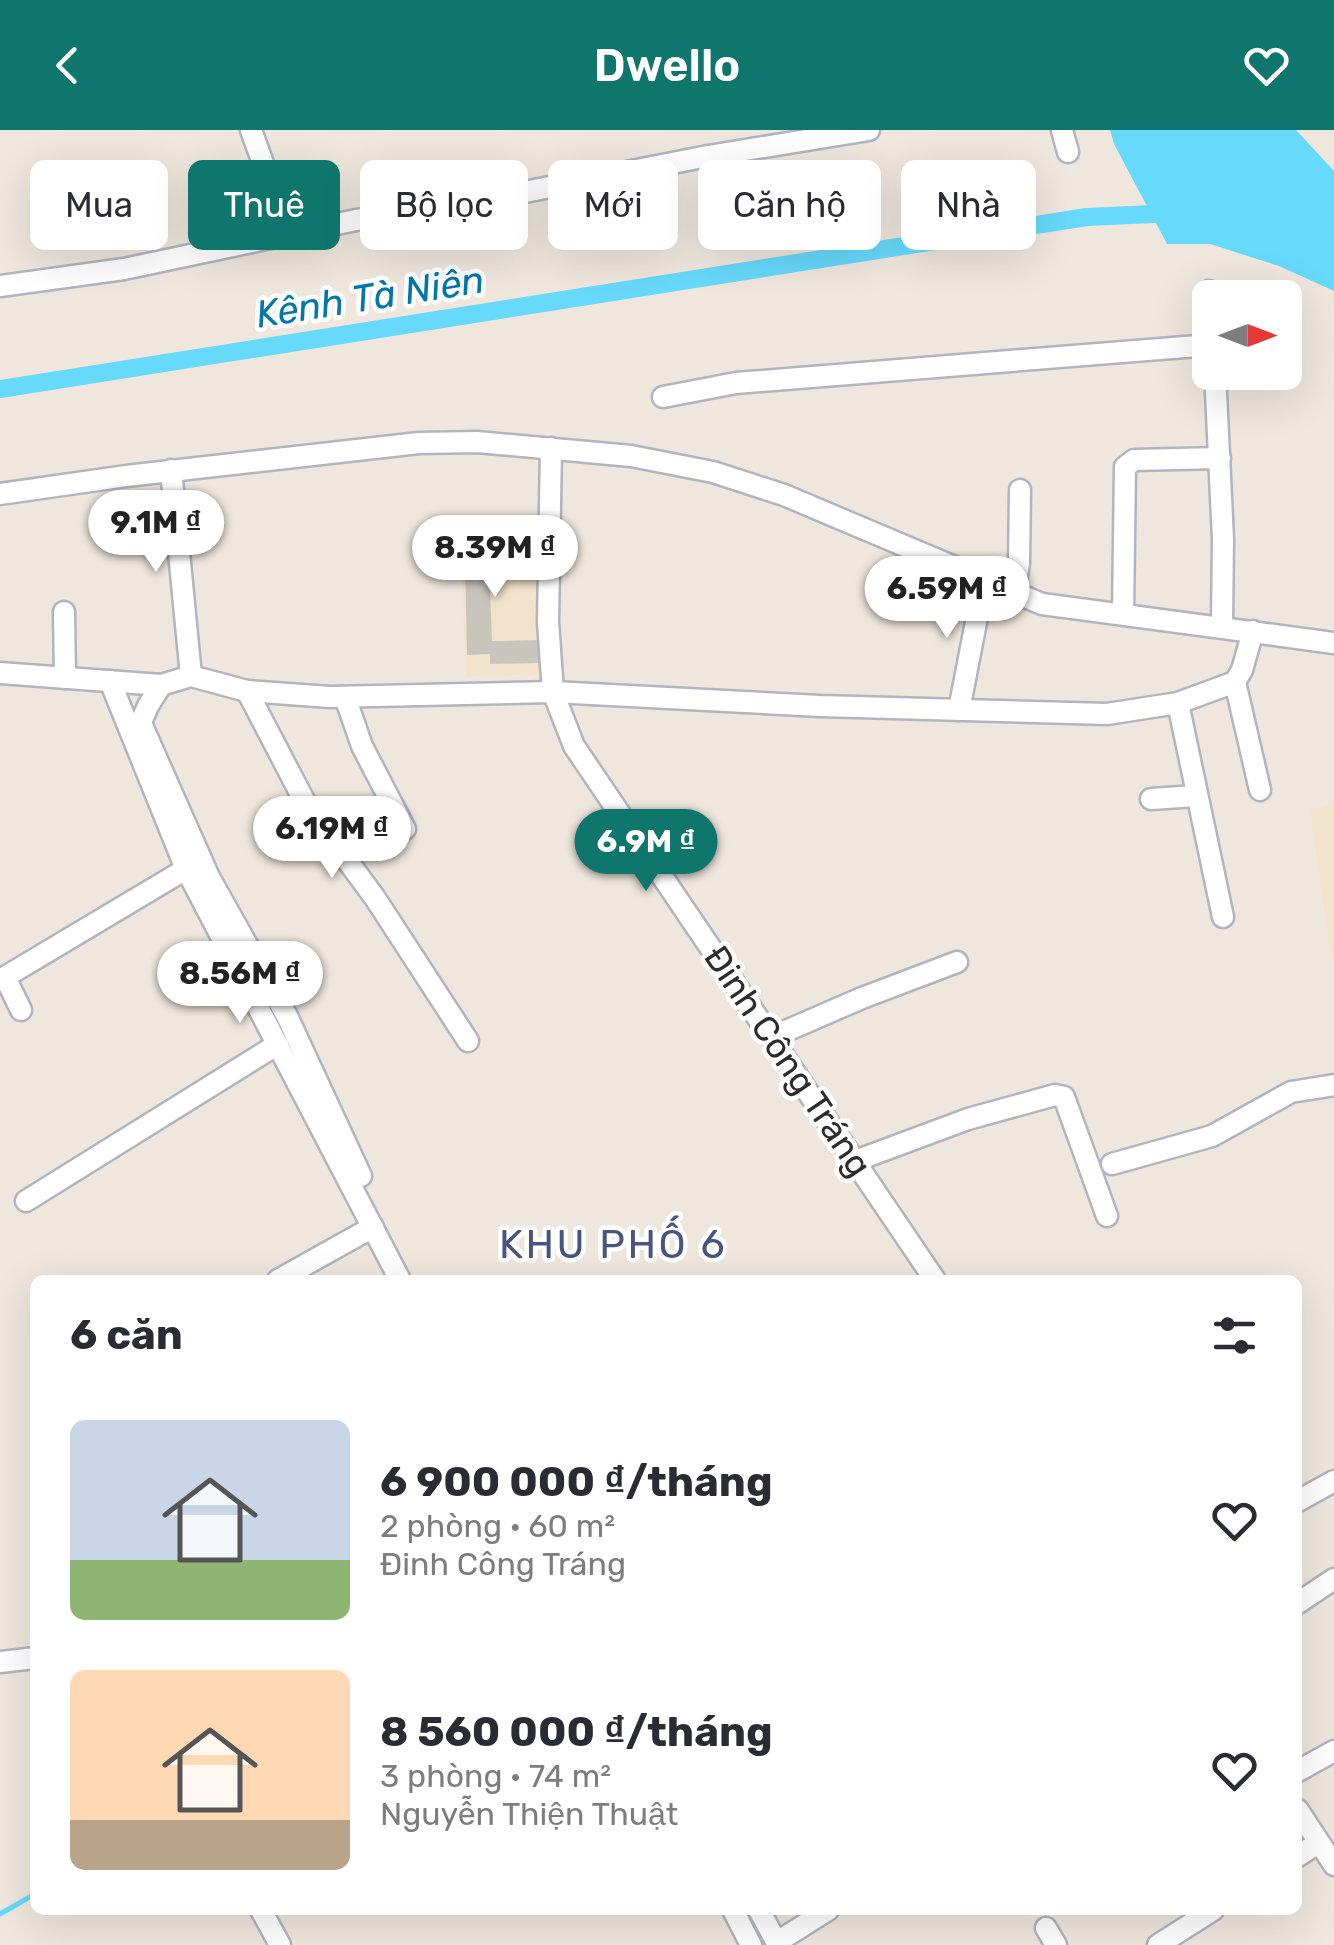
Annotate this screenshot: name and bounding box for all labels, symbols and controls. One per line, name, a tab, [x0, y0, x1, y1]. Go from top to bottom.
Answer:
icon: back	[40, 38, 95, 93]
icon: heart	[1239, 38, 1294, 93]
text: Dwello	[594, 39, 740, 92]
chip: Mua	[30, 160, 168, 250]
chip: Thuê	[188, 160, 340, 250]
chip: Bộ lọc	[360, 160, 528, 250]
chip: Mới	[548, 160, 678, 250]
chip: Căn hộ	[698, 160, 881, 250]
chip: Nhà	[901, 160, 1036, 250]
water label: Kênh Tà Niên	[253, 256, 487, 338]
north arrow	[1192, 280, 1302, 390]
map controls	[1192, 280, 1302, 390]
pin: 9.1M ₫	[75, 490, 237, 575]
text: 9.1M ₫	[110, 503, 202, 541]
pin: 8.39M ₫	[403, 515, 587, 600]
text: 8.39M ₫	[434, 528, 556, 566]
pin: 6.59M ₫	[855, 556, 1039, 641]
text: 6.59M ₫	[887, 569, 1007, 607]
pin: 6.19M ₫	[240, 796, 424, 881]
text: 6.19M ₫	[275, 809, 389, 847]
pin: 6.9M ₫	[565, 809, 727, 894]
text: 6.9M ₫	[597, 822, 695, 860]
street label: Đinh Công Tráng	[695, 938, 881, 1184]
pin: 8.56M ₫	[148, 941, 332, 1026]
text: 8.56M ₫	[179, 954, 301, 992]
district label: KHU PHỐ 6	[499, 1215, 727, 1268]
icon: filters	[1207, 1308, 1262, 1363]
text: 6 căn	[70, 1310, 183, 1360]
text: 6 900 000 ₫/tháng	[380, 1457, 773, 1507]
icon: home	[150, 1460, 270, 1580]
icon: heart	[1207, 1493, 1262, 1548]
text: 2 phòng · 60 m²	[380, 1507, 615, 1545]
text: Đinh Công Tráng	[380, 1545, 626, 1583]
text: 8 560 000 ₫/tháng	[380, 1707, 773, 1757]
icon: home	[150, 1710, 270, 1830]
icon: heart	[1207, 1743, 1262, 1798]
text: 3 phòng · 74 m²	[380, 1757, 611, 1795]
text: Nguyễn Thiện Thuật	[380, 1795, 678, 1833]

